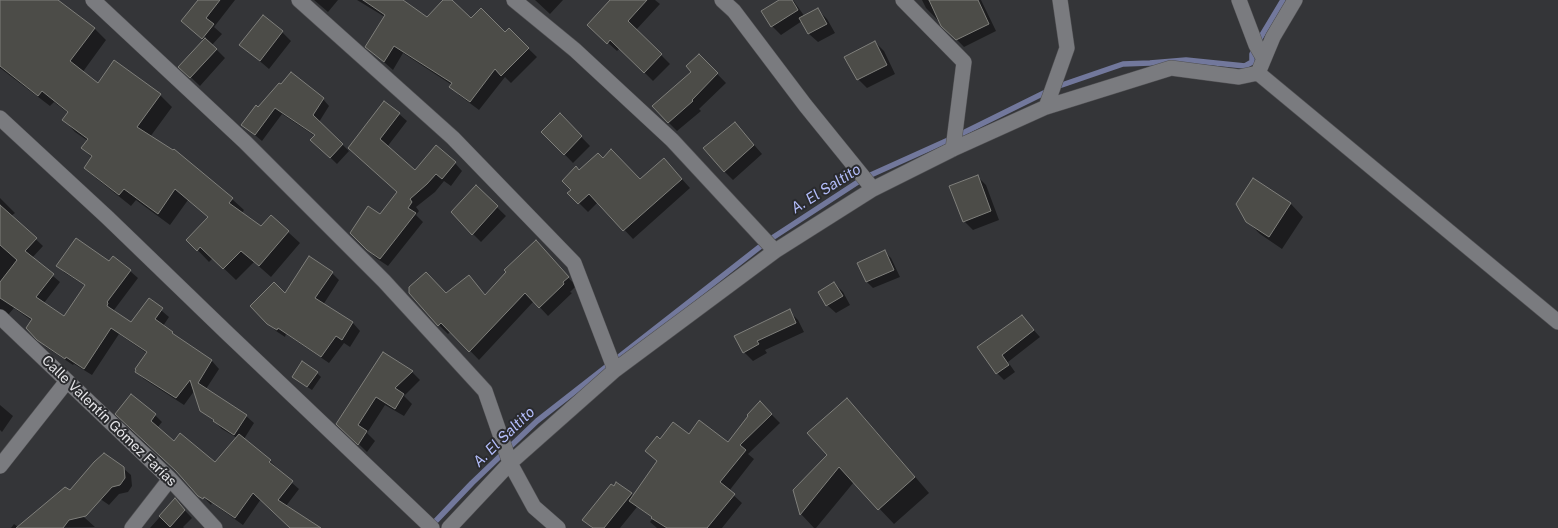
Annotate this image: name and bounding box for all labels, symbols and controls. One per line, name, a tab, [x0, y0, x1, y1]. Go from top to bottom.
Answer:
water label: A. El Saltito	[788, 161, 864, 217]
street label: Calle Valentín Gómez Farías	[38, 352, 180, 490]
water label: A. El Saltito	[469, 403, 539, 471]

